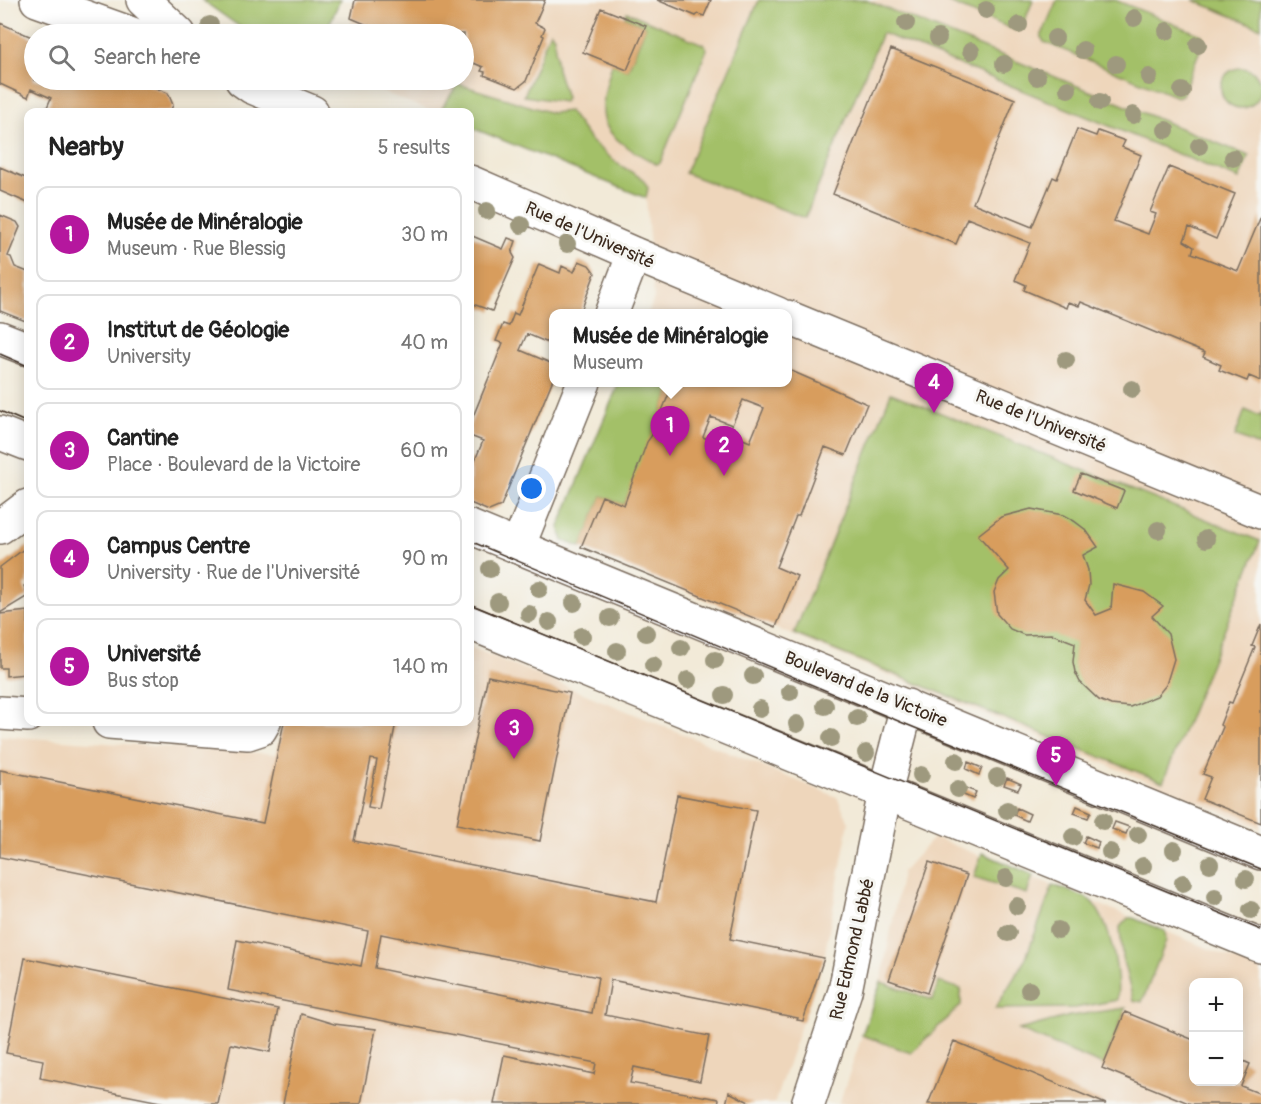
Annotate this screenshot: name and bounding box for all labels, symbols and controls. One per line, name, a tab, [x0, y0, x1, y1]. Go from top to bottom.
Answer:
search box	[24, 24, 474, 90]
icon: search	[45, 41, 78, 74]
text: Search here	[93, 43, 200, 71]
text: Nearby	[48, 131, 124, 163]
text: 5 results	[378, 135, 450, 160]
street label: Rue de l'Université	[522, 197, 658, 274]
text: Musée de Minéralogie	[107, 208, 302, 236]
text: 1	[66, 222, 73, 247]
text: 30 m	[401, 222, 448, 247]
text: Museum · Rue Blessig	[107, 236, 286, 261]
popup	[549, 309, 792, 387]
text: Institut de Géologie	[107, 316, 289, 344]
text: Musée de Minéralogie	[573, 322, 768, 350]
text: 2	[64, 330, 75, 355]
text: 40 m	[401, 330, 448, 355]
text: University	[107, 344, 191, 369]
text: Museum	[573, 350, 643, 375]
pin: 4	[914, 364, 954, 413]
street label: Rue de l'Université	[972, 385, 1110, 458]
pin: 1	[650, 406, 690, 456]
text: Cantine	[107, 424, 178, 452]
pin: 2	[704, 426, 744, 476]
text: 3	[64, 438, 75, 463]
text: 60 m	[401, 438, 448, 463]
text: Place · Boulevard de la Victoire	[107, 452, 360, 477]
your location	[517, 474, 546, 503]
text: Campus Centre	[107, 532, 250, 560]
text: 4	[64, 546, 75, 571]
text: 90 m	[402, 546, 448, 571]
text: University · Rue de l'Université	[107, 560, 361, 585]
text: Université	[107, 640, 202, 668]
street label: Boulevard de la Victoire	[781, 646, 951, 733]
text: 5	[64, 654, 75, 679]
text: 140 m	[393, 654, 448, 679]
text: Bus stop	[107, 668, 179, 693]
pin: 3	[494, 710, 534, 759]
pin: 5	[1036, 736, 1076, 786]
street label: Rue Edmond Labbé	[825, 876, 880, 1022]
map controls	[1189, 978, 1243, 1086]
button: +	[1189, 978, 1243, 1032]
button: −	[1189, 1032, 1243, 1086]

